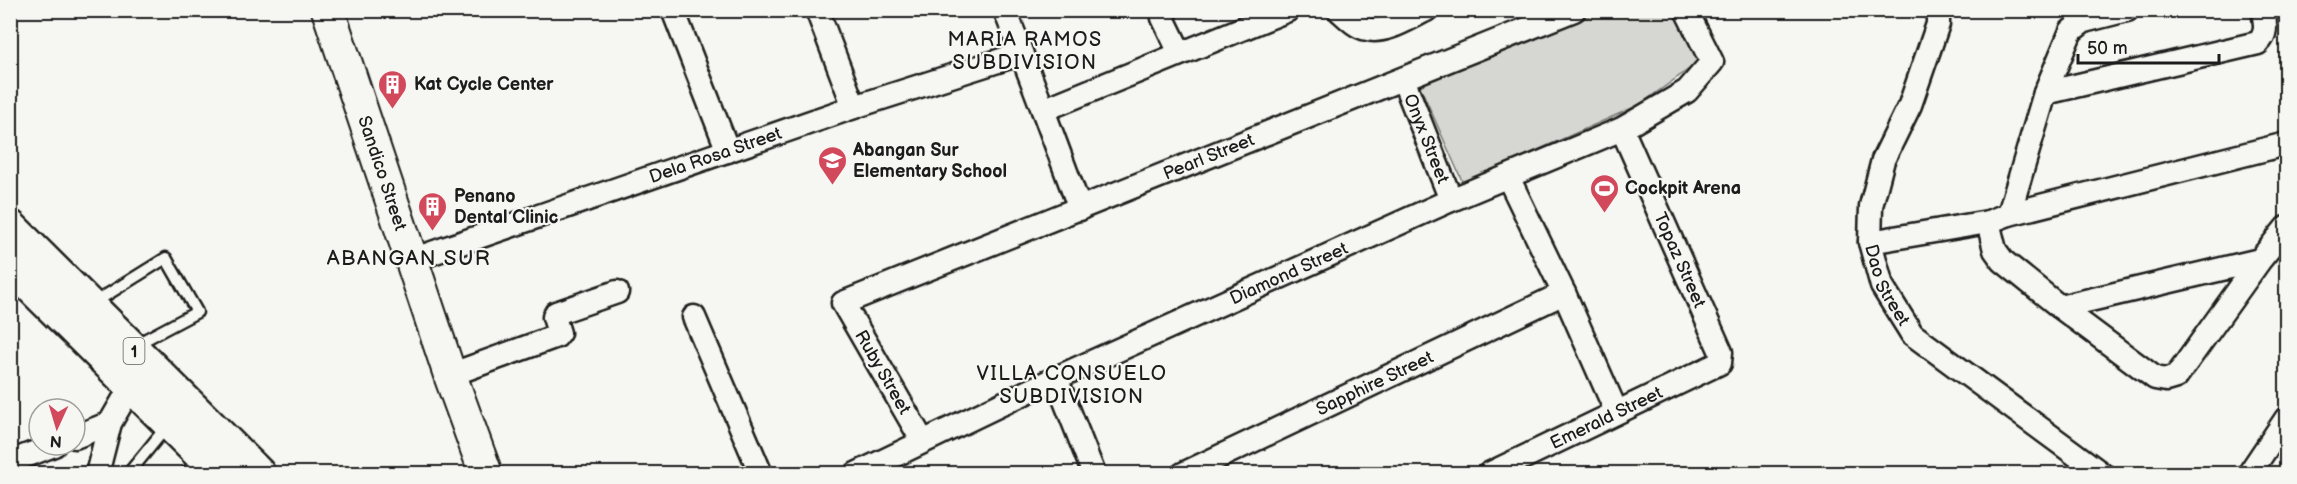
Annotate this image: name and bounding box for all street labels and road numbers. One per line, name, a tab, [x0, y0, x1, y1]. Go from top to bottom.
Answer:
street label: Onyx Street	[1399, 91, 1453, 187]
street label: Sandico Street	[353, 113, 411, 234]
street label: Dela Rosa Street	[647, 123, 785, 188]
street label: Pearl Street	[1160, 129, 1258, 185]
street label: Topaz Street	[1649, 209, 1710, 312]
street label: Diamond Street	[1227, 238, 1352, 309]
street label: Dao Street	[1860, 242, 1914, 330]
street label: Ruby Street	[850, 326, 915, 418]
road number: 1	[124, 338, 144, 364]
street label: Sapphire Street	[1313, 347, 1437, 420]
street label: Emerald Street	[1547, 382, 1666, 454]

